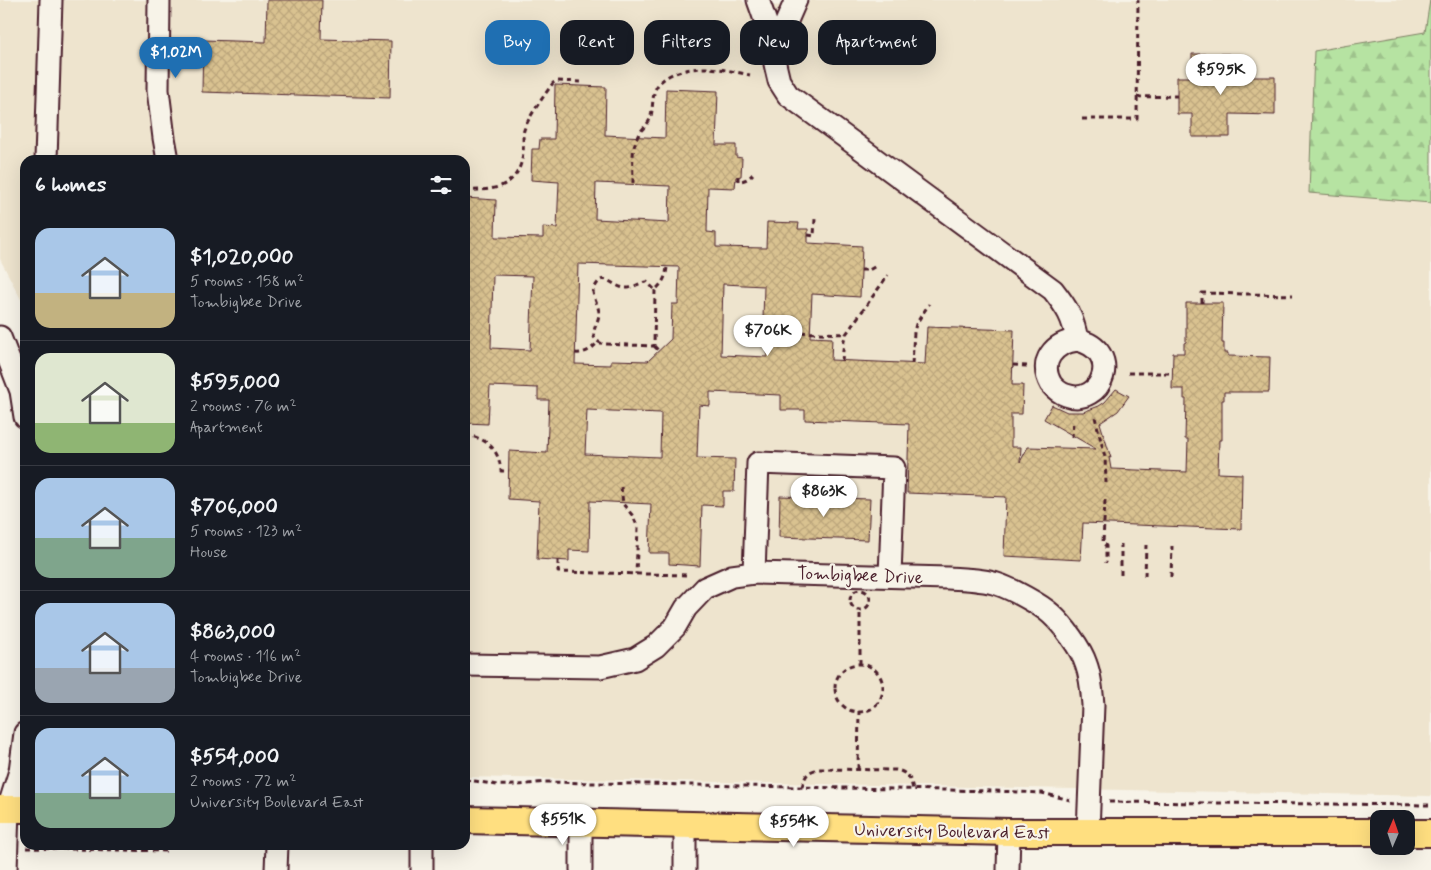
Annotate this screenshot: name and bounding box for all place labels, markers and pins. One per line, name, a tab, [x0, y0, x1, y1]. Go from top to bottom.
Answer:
pin: $1.02M	[135, 36, 217, 79]
pin: $595K	[1186, 54, 1256, 96]
pin: $706K	[733, 314, 803, 357]
pin: $863K	[789, 476, 859, 518]
pin: $551K	[528, 804, 598, 846]
pin: $554K	[759, 806, 829, 848]

